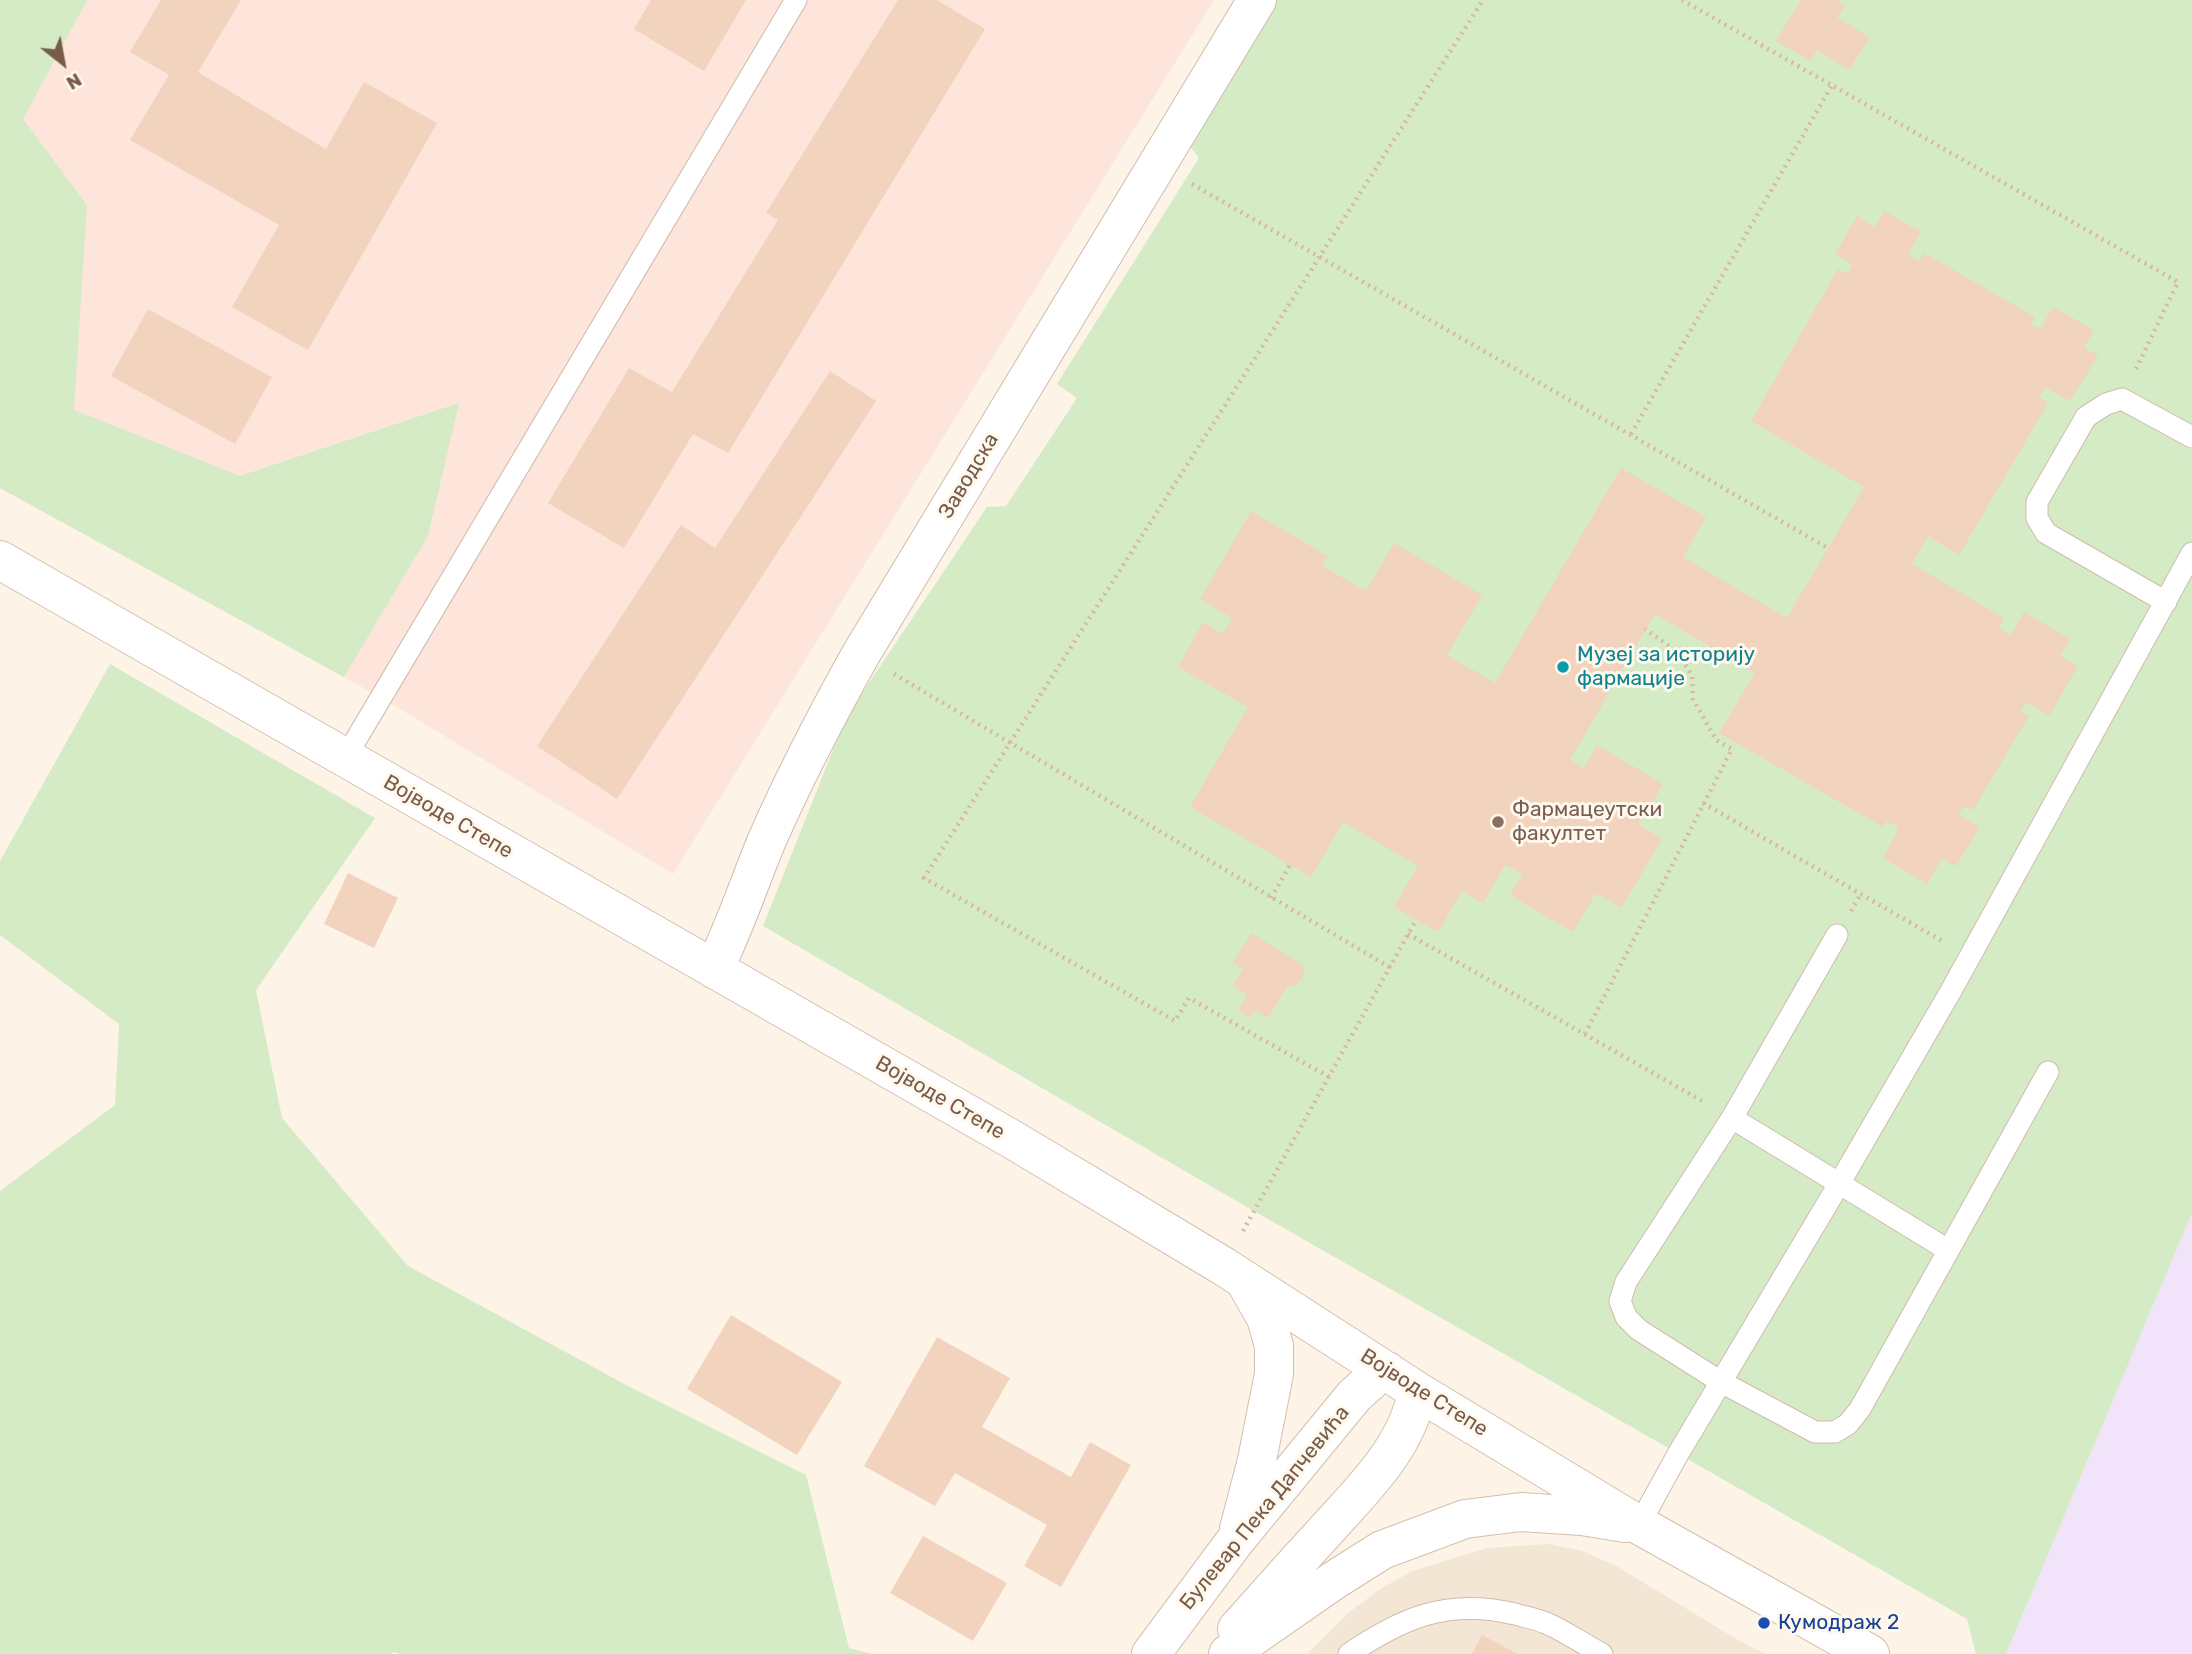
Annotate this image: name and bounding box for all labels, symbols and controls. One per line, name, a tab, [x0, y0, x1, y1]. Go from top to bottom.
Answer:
north arrow	[28, 28, 98, 98]
text: N	[62, 68, 86, 95]
street label: Заводска	[934, 429, 1004, 523]
place label: Музеј за историју фармације	[1577, 642, 1755, 692]
marker: Музеј за историју фармације	[1555, 659, 1571, 675]
street label: Војводе Степе	[379, 770, 517, 864]
place label: Фармацеутски факултет	[1512, 797, 1662, 847]
marker: Фармацеутски факултет	[1490, 814, 1506, 830]
street label: Војводе Степе	[871, 1051, 1009, 1145]
street label: Војводе Степе	[1356, 1344, 1492, 1442]
street label: Булевар Пека Дапчевића	[1175, 1401, 1355, 1615]
place label: Кумодраж 2	[1778, 1610, 1899, 1636]
marker: Кумодраж 2	[1756, 1615, 1772, 1631]

